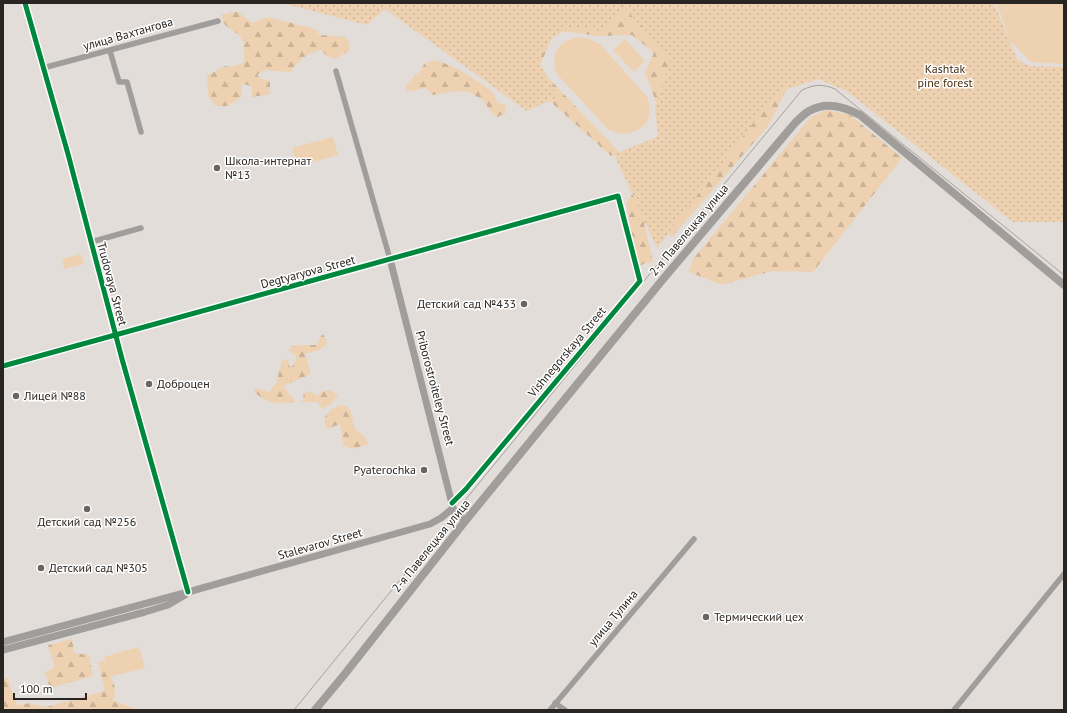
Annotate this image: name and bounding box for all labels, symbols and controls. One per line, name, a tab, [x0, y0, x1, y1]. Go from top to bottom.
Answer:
street label: улица Вахтангова	[81, 14, 175, 54]
park label: Kashtak pine forest	[918, 61, 973, 90]
place label: Школа-интернат №13	[225, 153, 311, 182]
marker: Школа-интернат №13	[212, 163, 222, 173]
street label: 2-я Павелецкая улица	[646, 181, 731, 279]
street label: Trudovaya Street	[94, 240, 131, 327]
street label: Degtyaryova Street	[259, 252, 357, 291]
place label: Детский сад №433	[417, 296, 516, 311]
marker: Детский сад №433	[519, 299, 529, 309]
street label: Vishnegorskaya Street	[524, 303, 609, 401]
street label: Priborostroiteley Street	[413, 329, 458, 447]
place label: Доброцен	[157, 376, 210, 391]
marker: Доброцен	[144, 379, 154, 389]
place label: Лицей №88	[23, 388, 86, 403]
marker: Лицей №88	[11, 391, 21, 401]
place label: Pyaterochka	[354, 462, 416, 477]
marker: Pyaterochka	[419, 465, 429, 475]
street label: 2-я Павелецкая улица	[389, 496, 473, 595]
marker: Детский сад №256	[82, 504, 92, 514]
place label: Детский сад №256	[38, 514, 136, 529]
street label: Stalevarov Street	[276, 524, 364, 563]
place label: Детский сад №305	[49, 560, 148, 575]
marker: Детский сад №305	[36, 563, 46, 573]
street label: улица Тулина	[585, 586, 641, 649]
place label: Термический цех	[714, 609, 804, 624]
marker: Термический цех	[701, 612, 711, 622]
scale bar	[14, 675, 86, 701]
text: 100 m	[20, 681, 53, 696]

